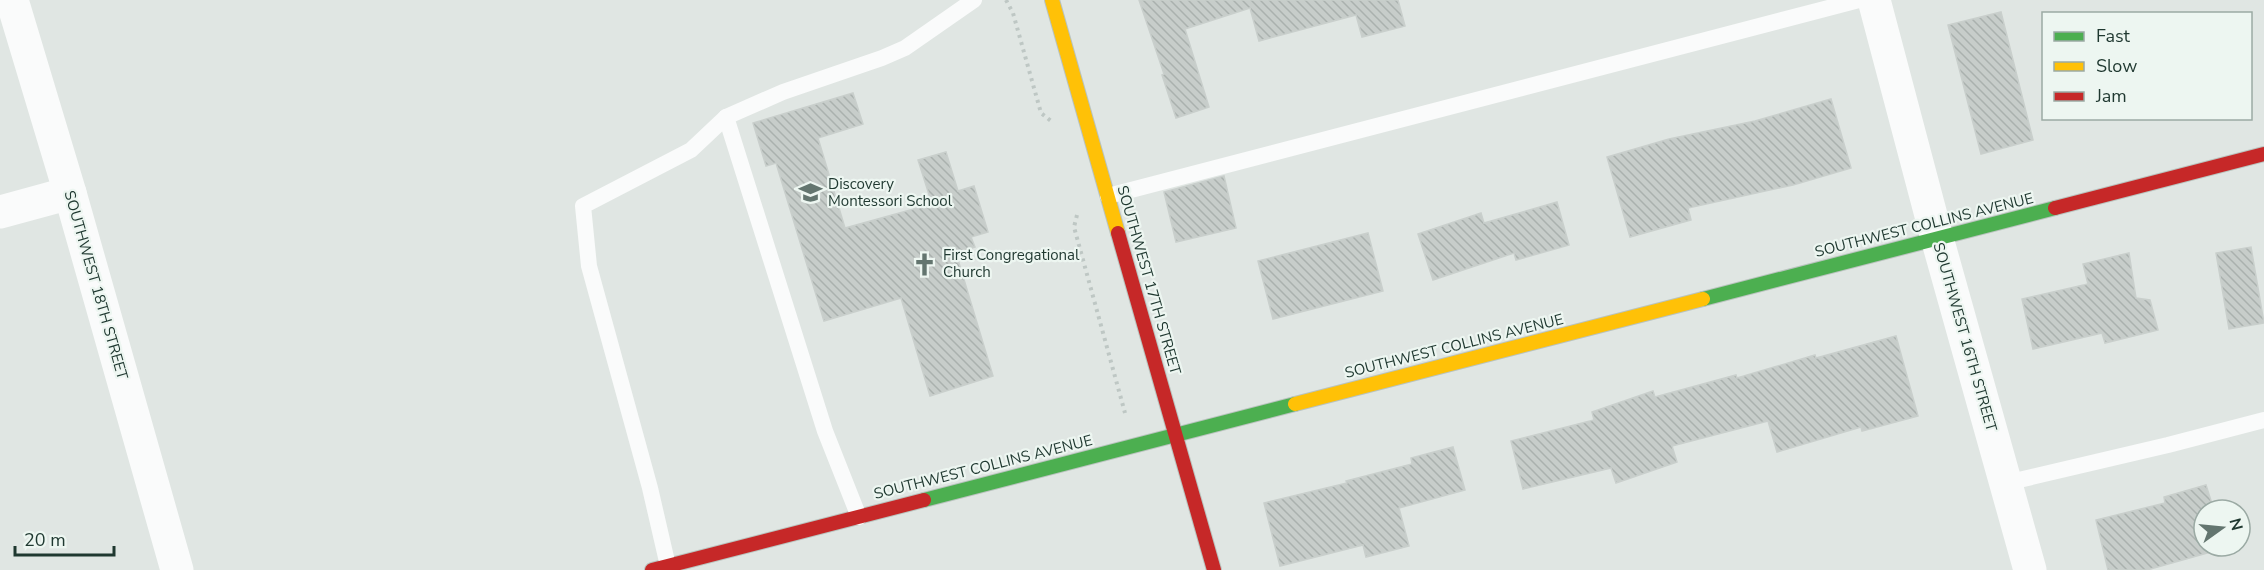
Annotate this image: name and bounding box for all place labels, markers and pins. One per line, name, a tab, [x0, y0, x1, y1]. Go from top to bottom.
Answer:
place label: Discovery Montessori School	[828, 174, 953, 211]
school or university icon: Discovery Montessori School	[797, 180, 823, 206]
place label: First Congregational Church	[943, 245, 1080, 282]
church icon: First Congregational Church	[912, 251, 938, 277]

